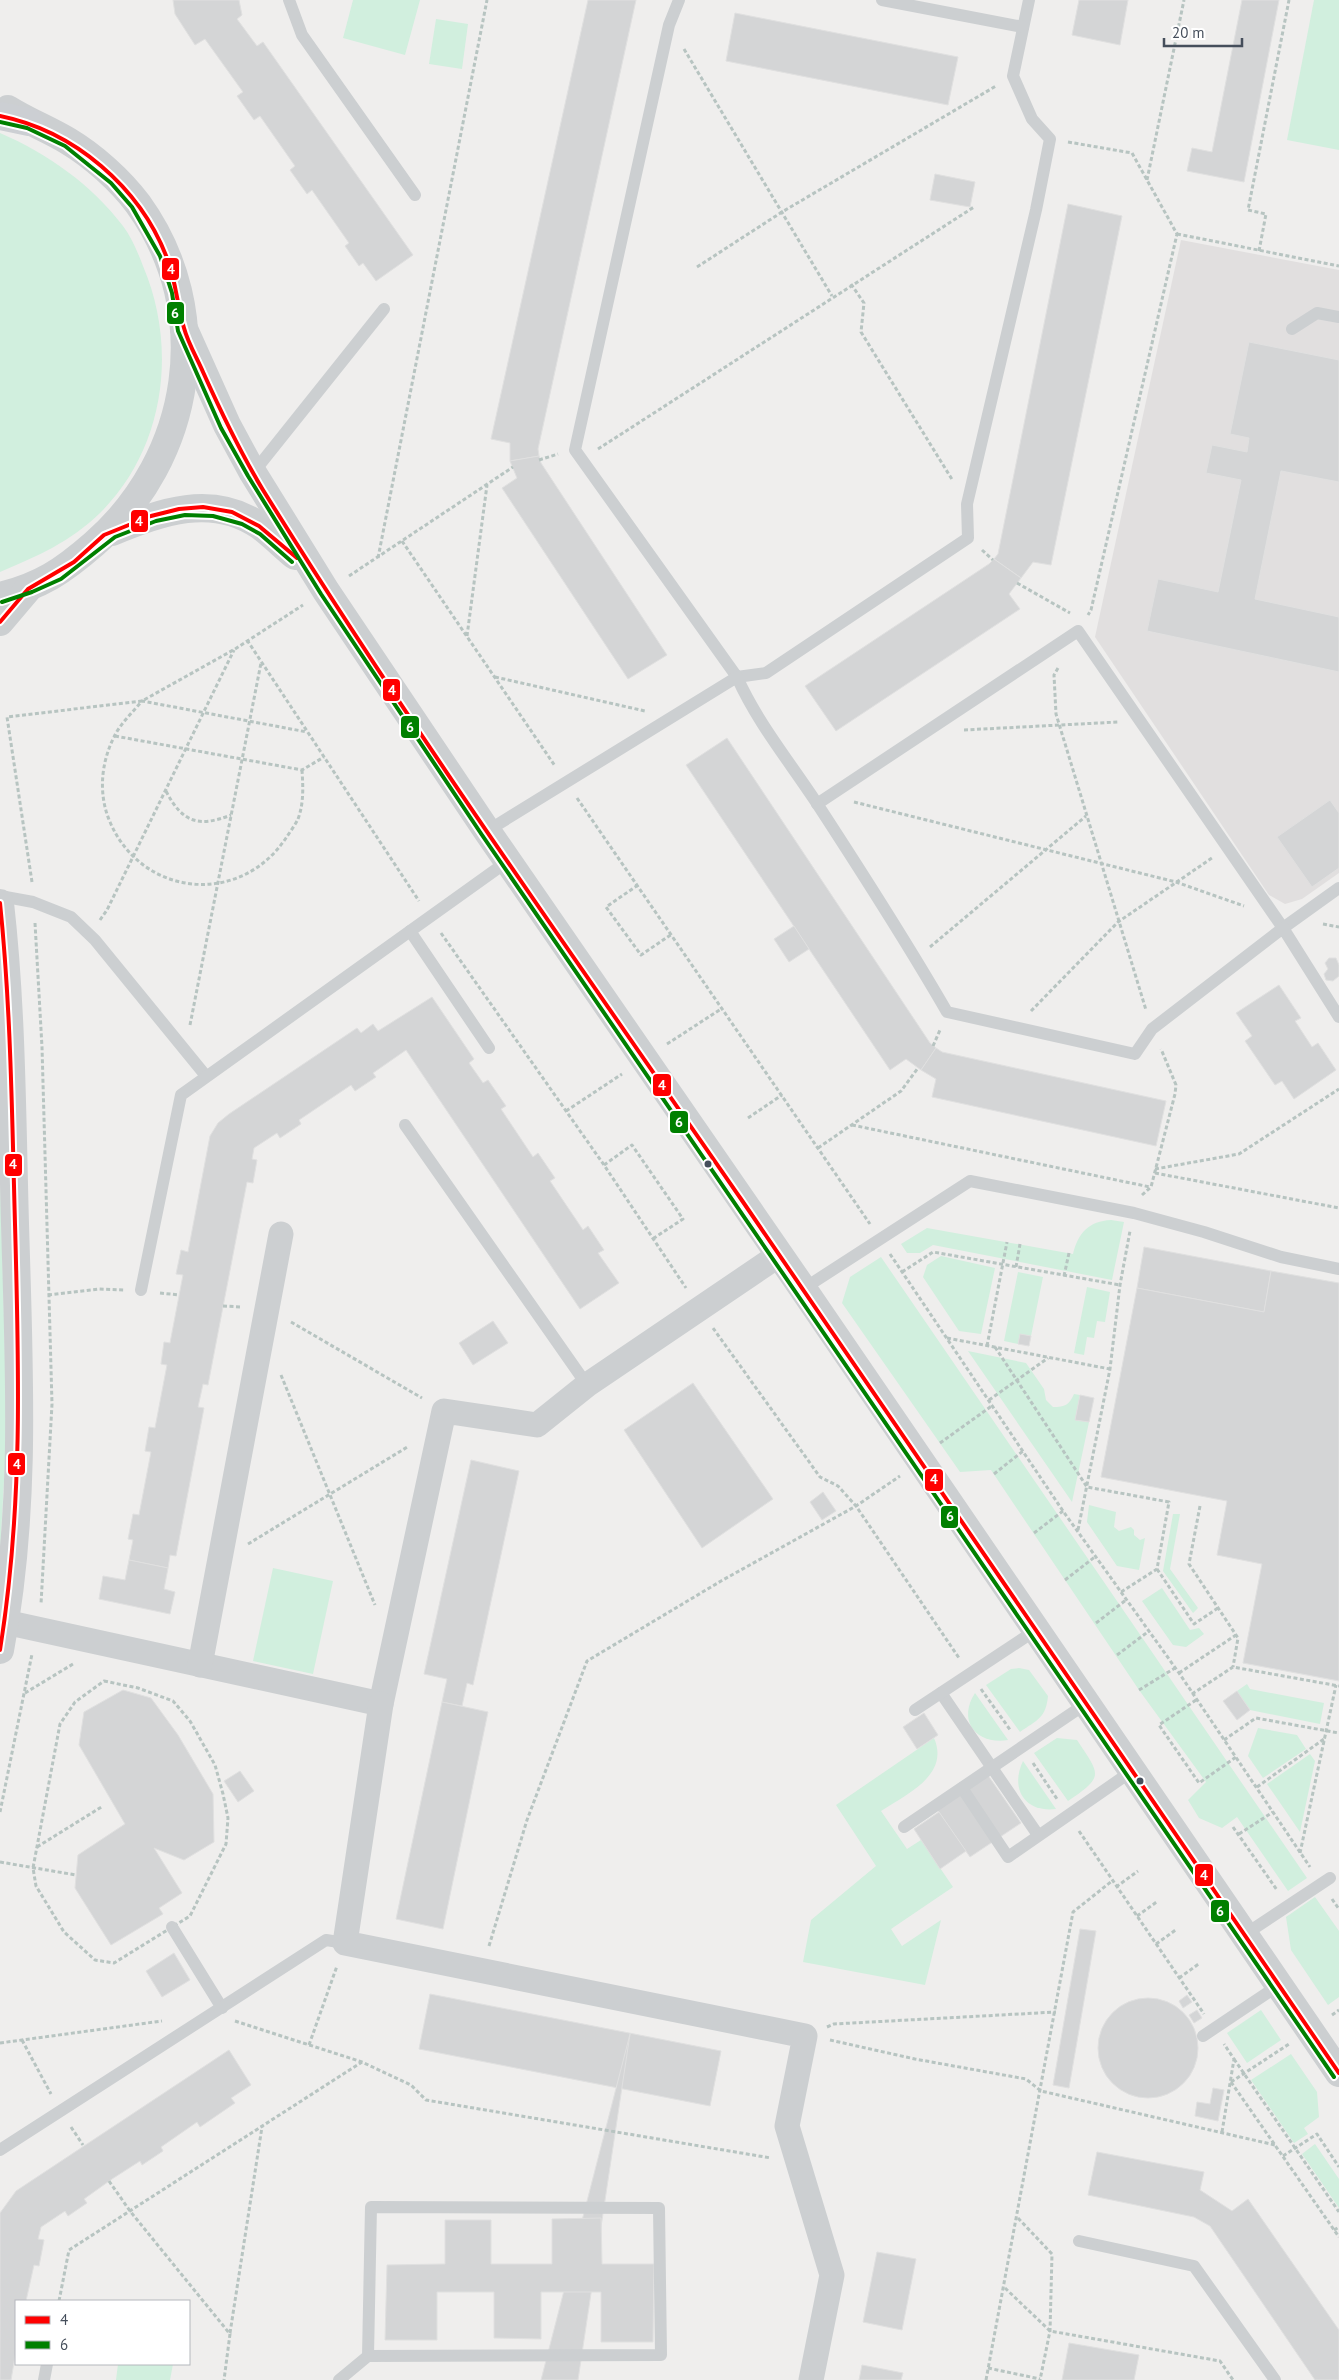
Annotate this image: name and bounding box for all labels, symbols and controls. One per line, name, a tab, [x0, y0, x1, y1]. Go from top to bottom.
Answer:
scale bar	[1164, 15, 1242, 47]
text: 20 m	[1172, 23, 1205, 42]
line badge: 4	[161, 257, 180, 281]
text: 4	[167, 260, 175, 278]
line badge: 6	[166, 301, 185, 325]
text: 6	[171, 304, 179, 322]
line badge: 4	[130, 509, 149, 533]
text: 4	[135, 512, 143, 530]
line badge: 4	[382, 678, 401, 702]
text: 4	[388, 681, 396, 699]
line badge: 6	[400, 715, 420, 739]
text: 6	[406, 718, 414, 736]
line badge: 4	[652, 1073, 672, 1097]
text: 4	[658, 1076, 666, 1094]
line badge: 6	[669, 1110, 689, 1134]
text: 6	[675, 1113, 683, 1131]
line badge: 4	[4, 1153, 23, 1177]
text: 4	[9, 1155, 17, 1173]
unlabelled marker	[703, 1159, 713, 1169]
line badge: 4	[7, 1452, 26, 1476]
text: 4	[13, 1455, 21, 1473]
line badge: 4	[924, 1468, 944, 1492]
text: 4	[930, 1470, 938, 1488]
line badge: 6	[940, 1505, 959, 1529]
text: 6	[946, 1507, 954, 1525]
unlabelled marker	[1135, 1776, 1145, 1786]
line badge: 4	[1194, 1863, 1214, 1887]
text: 4	[1200, 1866, 1208, 1884]
line badge: 6	[1210, 1899, 1230, 1923]
text: 6	[1216, 1902, 1224, 1920]
legend	[15, 2300, 190, 2365]
text: 4	[60, 2310, 68, 2329]
text: 6	[60, 2335, 68, 2354]

